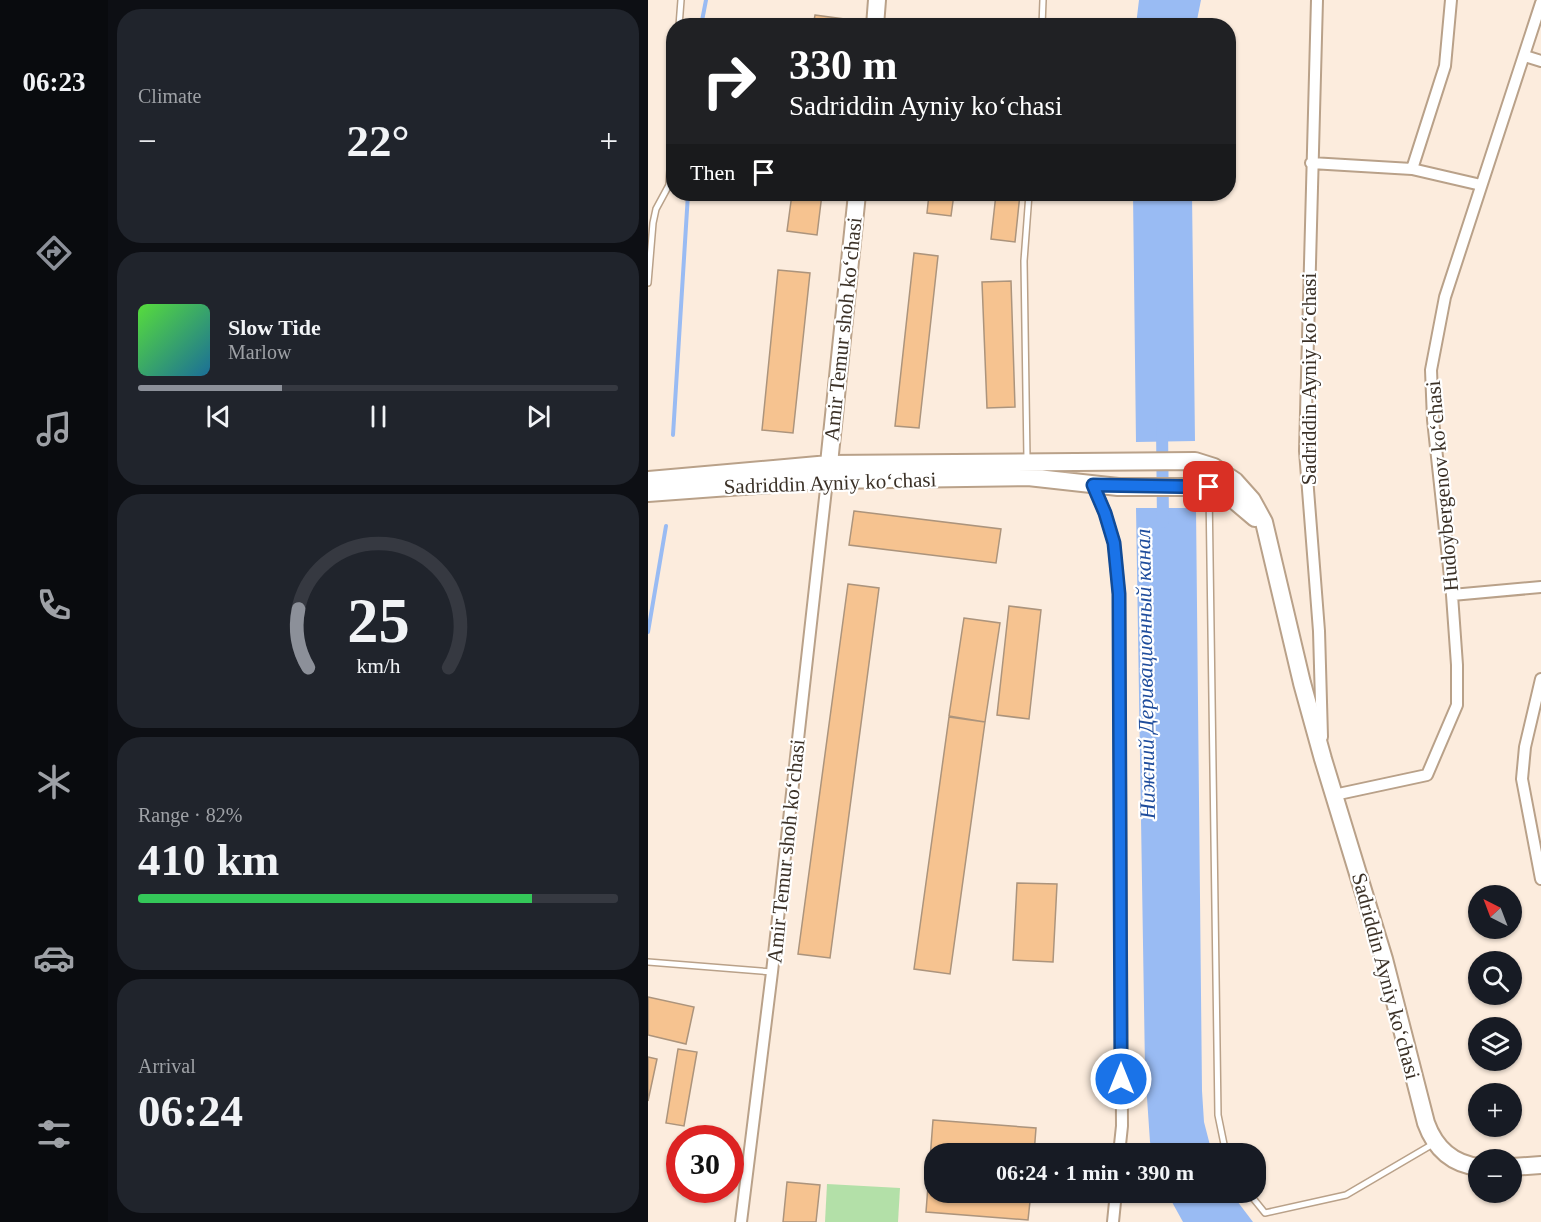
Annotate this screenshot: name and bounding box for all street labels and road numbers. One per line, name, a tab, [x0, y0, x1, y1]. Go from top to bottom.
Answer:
street label: Amir Temur shoh ko‘chasi	[819, 216, 867, 442]
street label: Sadriddin Ayniy ko‘chasi	[1297, 272, 1321, 485]
street label: Hudoybergenov ko‘chasi	[1421, 380, 1463, 592]
street label: Sadriddin Ayniy ko‘chasi	[723, 467, 937, 499]
street label: Amir Temur shoh ko‘chasi	[762, 738, 810, 964]
street label: Sadriddin Ayniy ko‘chasi	[1347, 870, 1425, 1082]

